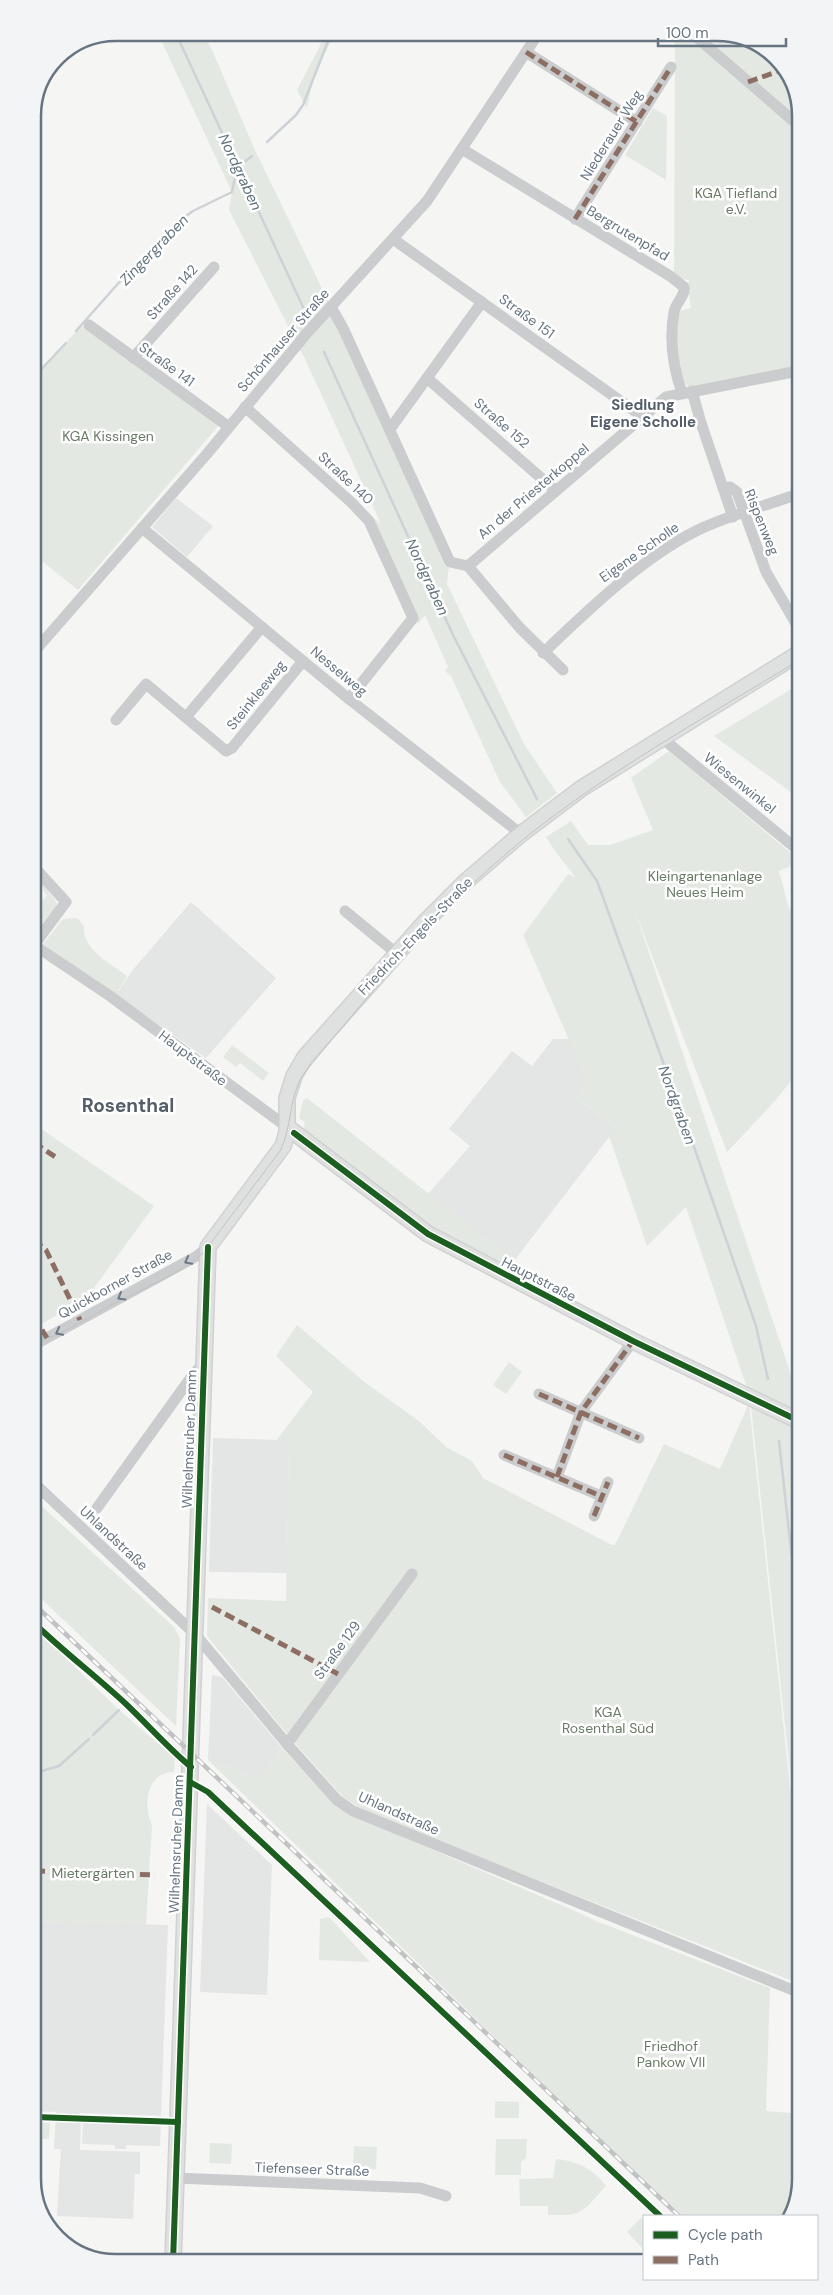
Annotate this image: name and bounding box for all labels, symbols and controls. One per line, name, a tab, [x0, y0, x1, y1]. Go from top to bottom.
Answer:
scale bar	[658, 15, 786, 47]
text: 100 m	[666, 23, 709, 43]
street label: Niederauer Weg	[576, 86, 646, 184]
water label: Nordgraben	[213, 130, 267, 214]
park label: KGA Tiefland e.V.	[695, 184, 777, 218]
street label: Bergrutenpfad	[583, 201, 673, 265]
water label: Zingergraben	[115, 210, 193, 290]
street label: Straße 142	[143, 261, 201, 323]
street label: Schönhauser Straße	[233, 284, 333, 396]
street label: Straße 151	[496, 290, 558, 342]
street label: Straße 141	[136, 338, 198, 390]
street label: Straße 152	[470, 394, 534, 452]
district label: Siedlung Eigene Scholle	[590, 395, 696, 432]
park label: KGA Kissingen	[62, 427, 154, 445]
street label: An der Priesterkoppel	[474, 439, 592, 543]
street label: Straße 140	[314, 448, 378, 508]
street label: Rispenweg	[741, 486, 783, 558]
street label: Eigene Scholle	[596, 518, 682, 586]
water label: Nordgraben	[400, 535, 454, 619]
street label: Nesselweg	[307, 642, 371, 700]
street label: Steinkleeweg	[222, 656, 290, 734]
street label: Wiesenwinkel	[700, 748, 780, 818]
park label: Kleingartenanlage Neues Heim	[648, 867, 762, 901]
street label: Friedrich-Engels-Straße	[354, 873, 476, 999]
street label: Hauptstraße	[155, 1026, 231, 1090]
water label: Nordgraben	[653, 1063, 701, 1148]
district label: Rosenthal	[82, 1093, 174, 1118]
street label: Quickborner Straße	[55, 1245, 175, 1323]
street label: Hauptstraße	[499, 1253, 579, 1305]
one-way arrow	[184, 1255, 193, 1265]
one-way arrow	[117, 1291, 126, 1301]
one-way arrow	[55, 1325, 64, 1335]
street label: Wilhelmsruher Damm	[178, 1369, 200, 1509]
street label: Uhlandstraße	[76, 1502, 152, 1574]
street label: Straße 129	[310, 1617, 364, 1683]
park label: KGA Rosenthal Süd	[562, 1703, 654, 1737]
street label: Wilhelmsruher Damm	[165, 1774, 187, 1914]
street label: Uhlandstraße	[356, 1787, 442, 1839]
park label: Mietergärten	[52, 1864, 135, 1882]
park label: Friedhof Pankow VII	[637, 2037, 705, 2071]
street label: Tiefenseer Straße	[254, 2158, 370, 2180]
legend	[643, 2215, 818, 2280]
text: Cycle path	[688, 2225, 763, 2245]
text: Path	[688, 2250, 719, 2270]

